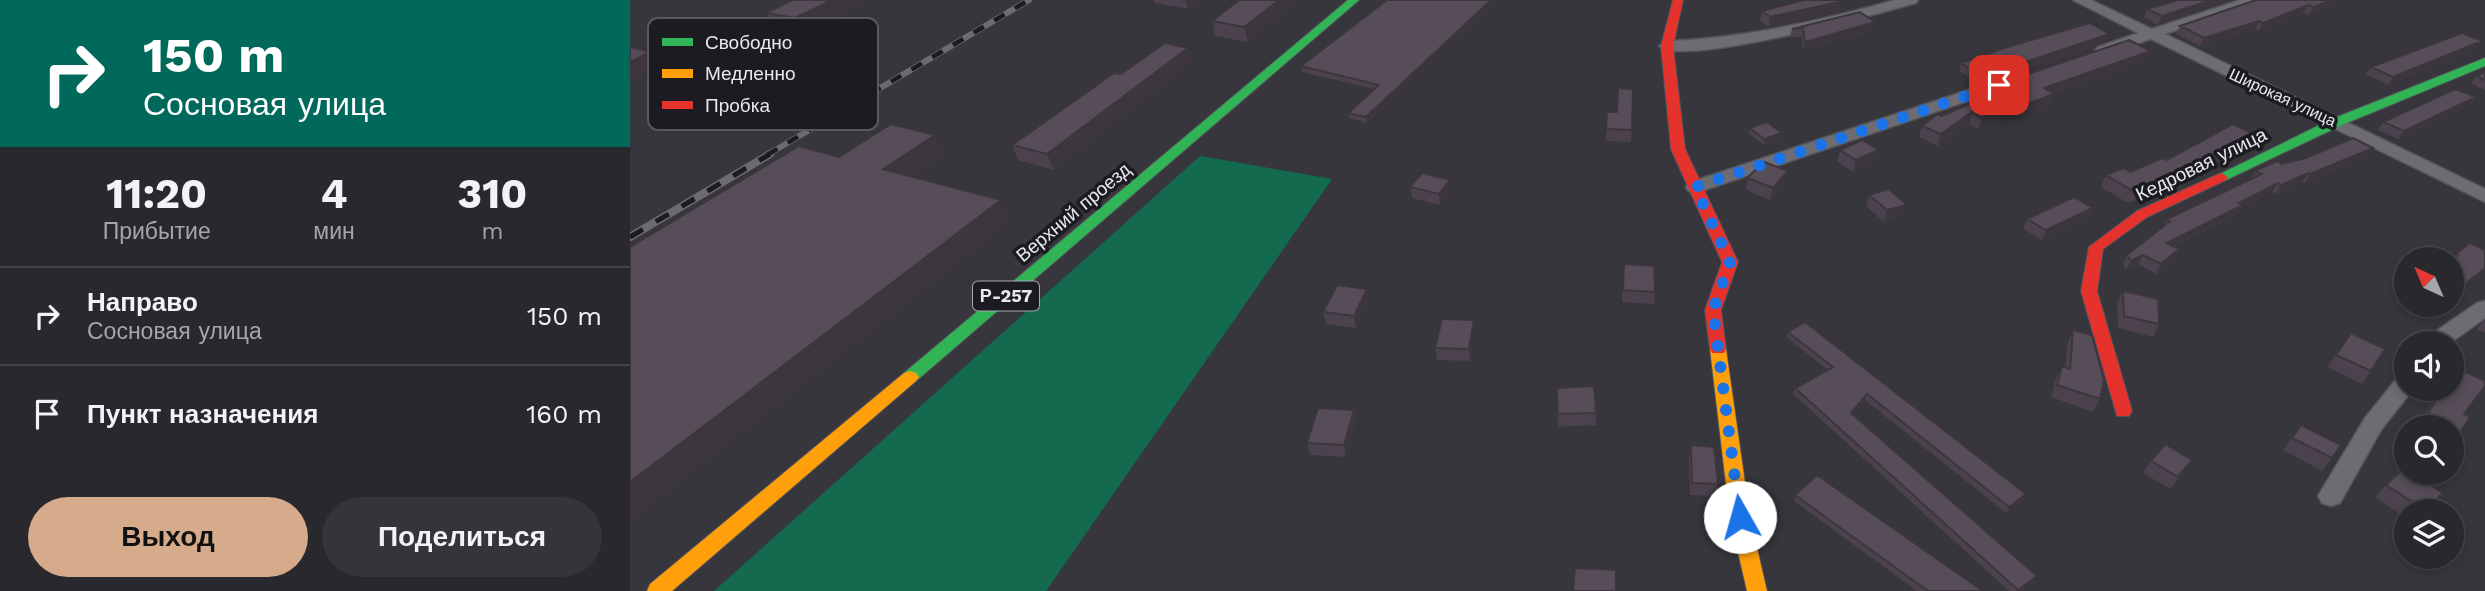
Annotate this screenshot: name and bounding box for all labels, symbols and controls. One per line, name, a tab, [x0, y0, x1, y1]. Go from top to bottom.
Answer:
legend	[648, 18, 878, 130]
text: 150 m	[143, 26, 284, 84]
icon: right	[28, 28, 119, 119]
text: Свободно	[705, 31, 792, 54]
pin	[1969, 55, 2029, 115]
text: Медленно	[705, 62, 795, 85]
street label: Широкая улица	[2226, 64, 2339, 131]
icon: arrive	[1980, 66, 2018, 104]
text: Сосновая улица	[143, 85, 386, 123]
text: Пробка	[705, 94, 770, 117]
street label: Кедровая улица	[2132, 123, 2271, 206]
street label: Верхний проезд	[1011, 158, 1135, 267]
text: 11:20	[106, 169, 207, 218]
text: 4	[320, 169, 348, 218]
text: 310	[457, 169, 527, 218]
text: Прибытие	[103, 218, 211, 245]
text: мин	[313, 218, 355, 245]
text: m	[481, 218, 503, 245]
north arrow	[2394, 247, 2464, 317]
map controls	[2394, 247, 2464, 569]
road number: Р-257	[973, 282, 1039, 310]
text: Направо	[87, 287, 198, 317]
icon: right	[28, 297, 66, 335]
text: 150 m	[527, 301, 602, 331]
text: Сосновая улица	[87, 318, 262, 345]
button: sound	[2394, 331, 2464, 401]
icon: arrive	[28, 395, 66, 433]
text: Пункт назначения	[87, 399, 318, 429]
text: 160 m	[526, 399, 602, 429]
button: search	[2394, 415, 2464, 485]
position arrow	[1703, 480, 1777, 554]
button: Выход	[28, 497, 308, 577]
button: Поделиться	[322, 497, 602, 577]
button: layers	[2394, 499, 2464, 569]

